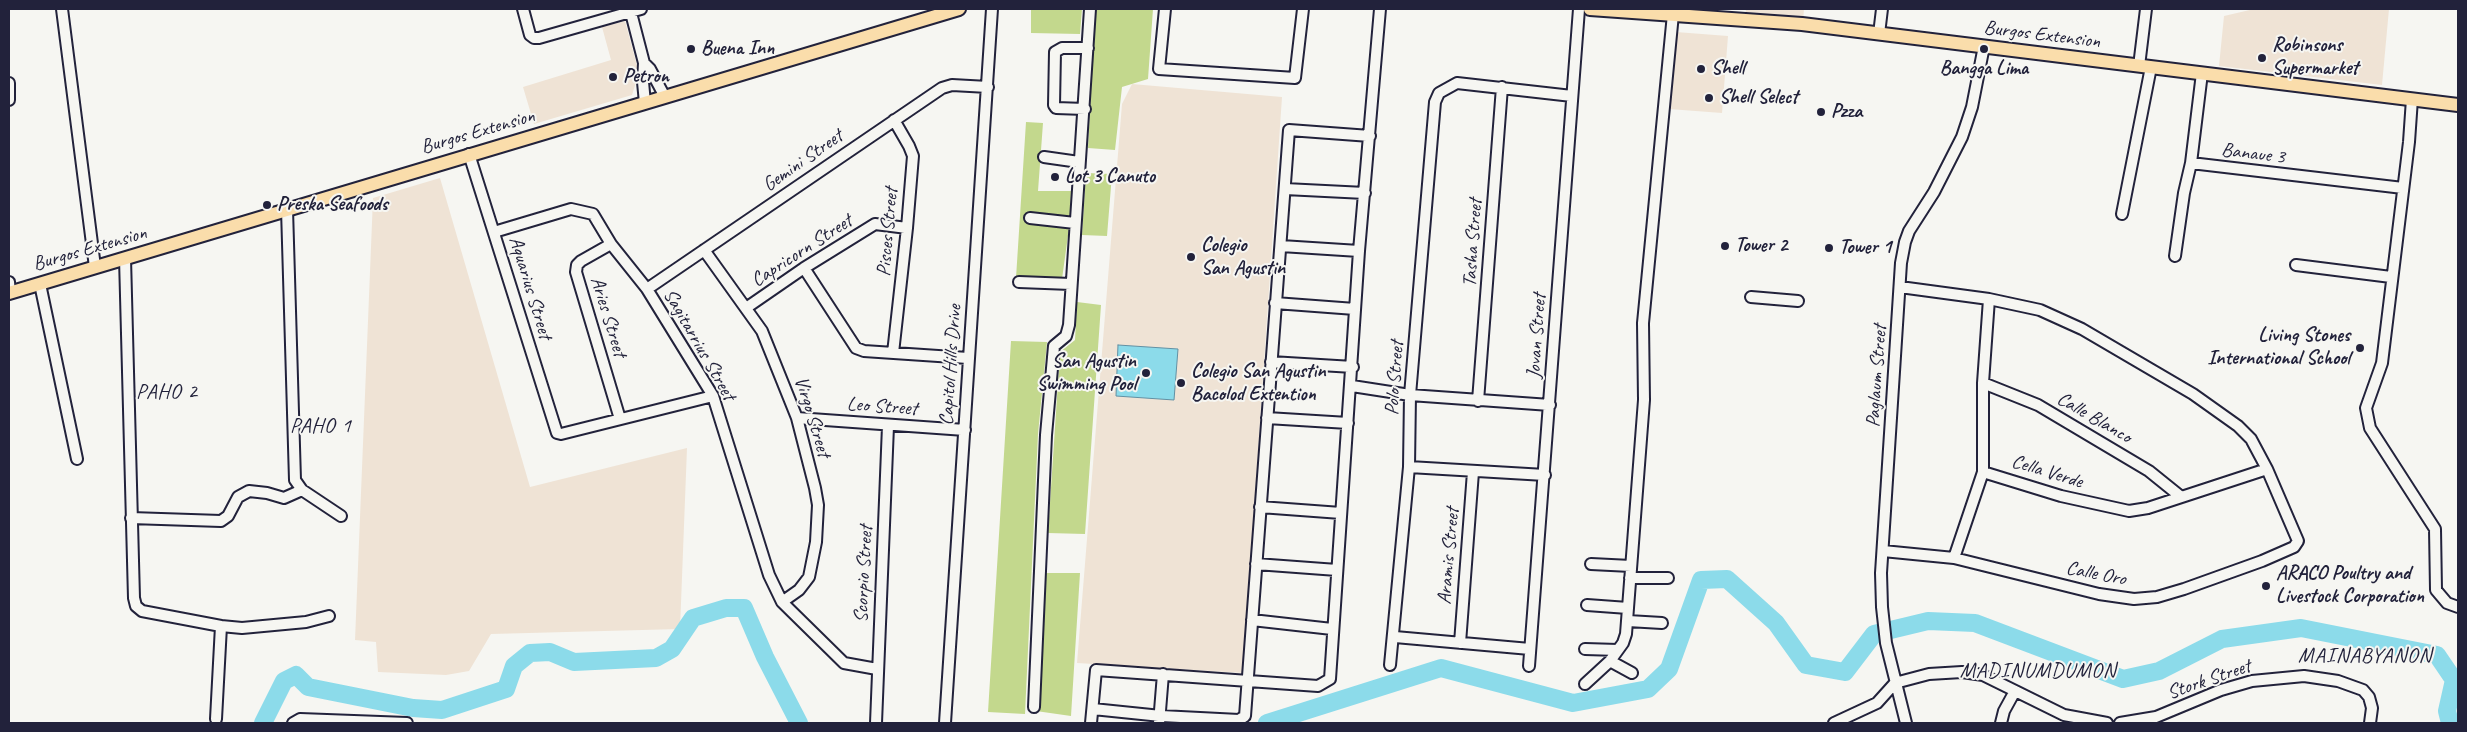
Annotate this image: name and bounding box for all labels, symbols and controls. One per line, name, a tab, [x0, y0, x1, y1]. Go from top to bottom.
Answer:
street label: Burgos Extension	[1982, 16, 2102, 54]
place label: Robinsons Supermarket	[2272, 34, 2358, 81]
place label: Buena Inn	[701, 37, 774, 61]
marker: Buena Inn	[685, 43, 697, 55]
marker: Bangga Lima	[1978, 43, 1990, 55]
marker: Robinsons Supermarket	[2256, 52, 2268, 64]
place label: Shell	[1711, 57, 1745, 81]
place label: Bangga Lima	[1940, 57, 2028, 81]
marker: Shell	[1695, 63, 1707, 75]
place label: Petron	[623, 65, 669, 89]
marker: Petron	[607, 71, 619, 83]
place label: Shell Select	[1719, 86, 1798, 110]
marker: Shell Select	[1703, 92, 1715, 104]
place label: Pzza	[1831, 100, 1862, 124]
street label: Burgos Extension	[418, 104, 538, 160]
marker: Pzza	[1815, 106, 1827, 118]
street label: Gemini Street	[758, 125, 848, 197]
street label: Banaue 3	[2220, 138, 2286, 170]
place label: Lot 3 Canuto	[1065, 165, 1155, 189]
marker: Lot 3 Canuto	[1049, 171, 1061, 183]
street label: Pisces Street	[872, 187, 904, 277]
place label: Preska Seafoods	[277, 193, 388, 217]
street label: Tasha Street	[1458, 198, 1488, 288]
marker: Preska Seafoods	[261, 199, 273, 211]
street label: Capricorn Street	[747, 209, 857, 293]
street label: Burgos Extension	[30, 221, 150, 277]
street label: Aquarius Street	[503, 234, 557, 342]
place label: Colegio San Agustin	[1201, 234, 1285, 281]
place label: Tower 2	[1735, 234, 1787, 258]
place label: Tower 1	[1839, 236, 1891, 260]
marker: Tower 2	[1719, 240, 1731, 252]
marker: Tower 1	[1823, 242, 1835, 254]
marker: Colegio San Agustin	[1185, 251, 1197, 263]
street label: Aries Street	[584, 274, 632, 360]
street label: Sagitarrius Street	[657, 285, 741, 405]
street label: Jovan Street	[1522, 293, 1552, 379]
street label: Capitol Hills Drive	[935, 304, 967, 426]
street label: Paglaum Street	[1861, 324, 1893, 428]
place label: Living Stones International School	[2207, 324, 2350, 371]
street label: Polo Street	[1380, 340, 1410, 416]
marker: Living Stones International School	[2354, 342, 2366, 354]
place label: San Agustin Swimming Pool	[1037, 350, 1136, 397]
place label: Colegio San Agustin Bacolod Extention	[1191, 360, 1326, 407]
marker: San Agustin Swimming Pool	[1140, 367, 1152, 379]
street label: Virgo Street	[788, 374, 836, 460]
marker: Colegio San Agustin Bacolod Extention	[1175, 377, 1187, 389]
district label: PAHO 2	[135, 379, 199, 405]
street label: Calle Blanco	[2052, 387, 2136, 449]
street label: Leo Street	[846, 393, 918, 421]
district label: PAHO 1	[289, 413, 353, 439]
street label: Cella Verde	[2009, 450, 2085, 494]
street label: Aramis Street	[1433, 507, 1465, 605]
street label: Scorpio Street	[849, 525, 879, 623]
street label: Calle Oro	[2064, 556, 2128, 592]
place label: ARACO Poultry and Livestock Corporation	[2276, 562, 2424, 609]
marker: ARACO Poultry and Livestock Corporation	[2260, 580, 2272, 592]
district label: MAINABYANON	[2298, 643, 2432, 669]
street label: Stork Street	[2164, 655, 2254, 705]
district label: MADINUMDUMON	[1959, 658, 2117, 684]

